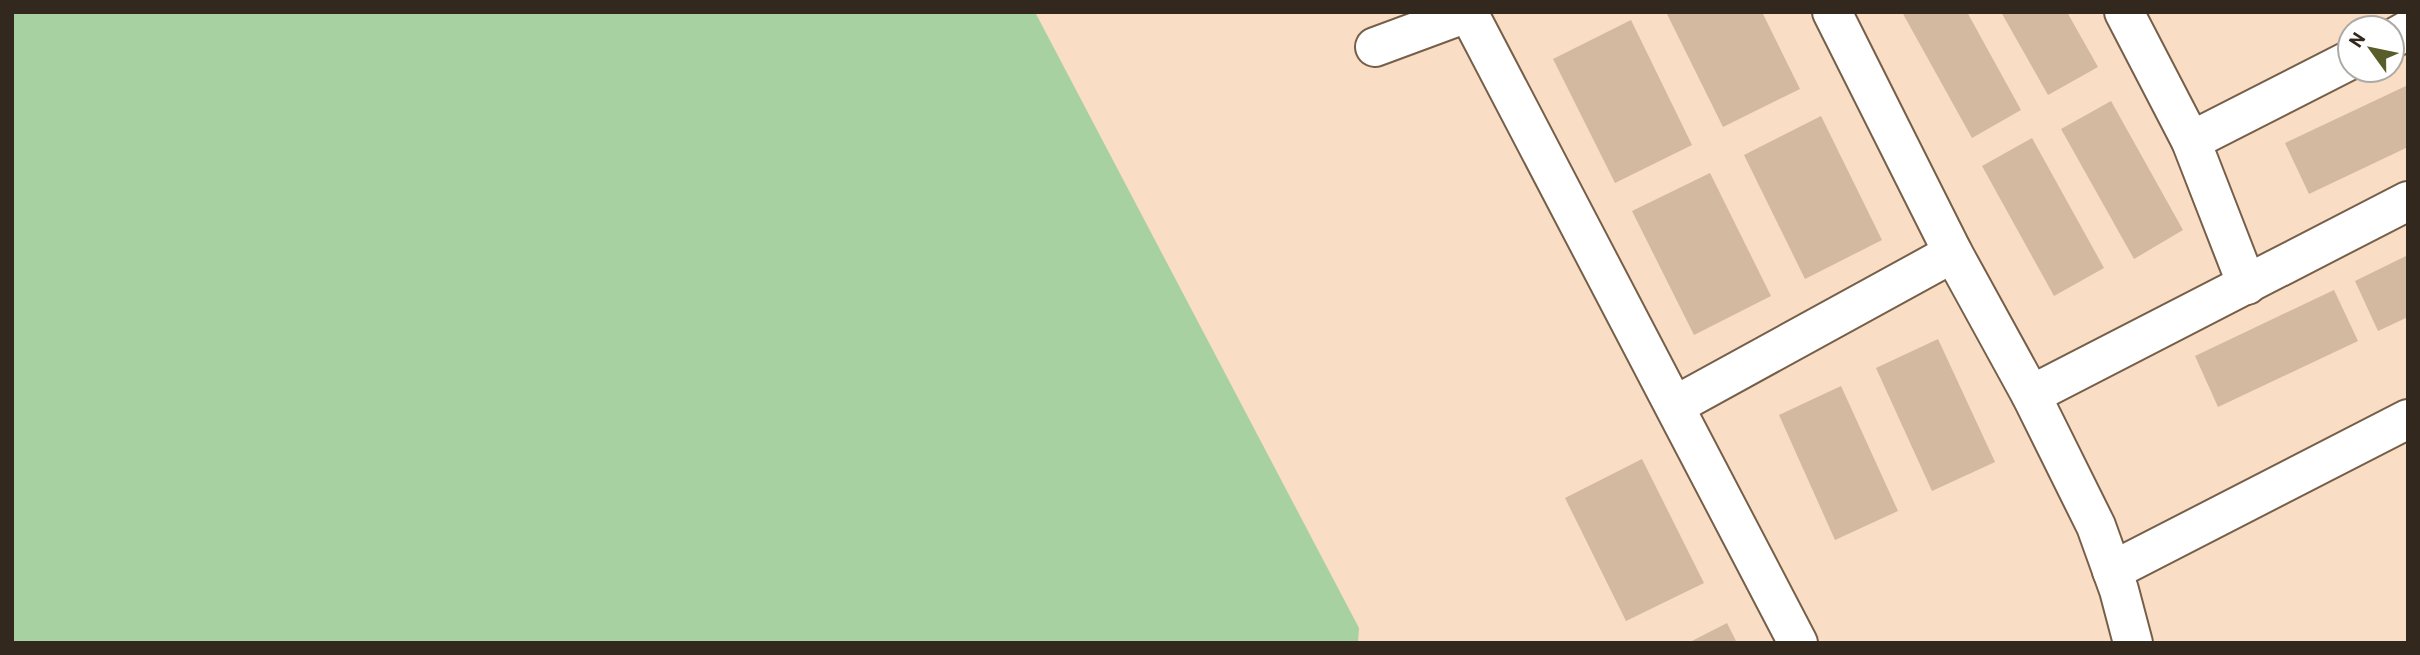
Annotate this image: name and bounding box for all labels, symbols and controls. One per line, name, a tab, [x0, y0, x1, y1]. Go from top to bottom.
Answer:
north arrow	[2336, 14, 2406, 84]
text: N	[2343, 28, 2369, 51]

